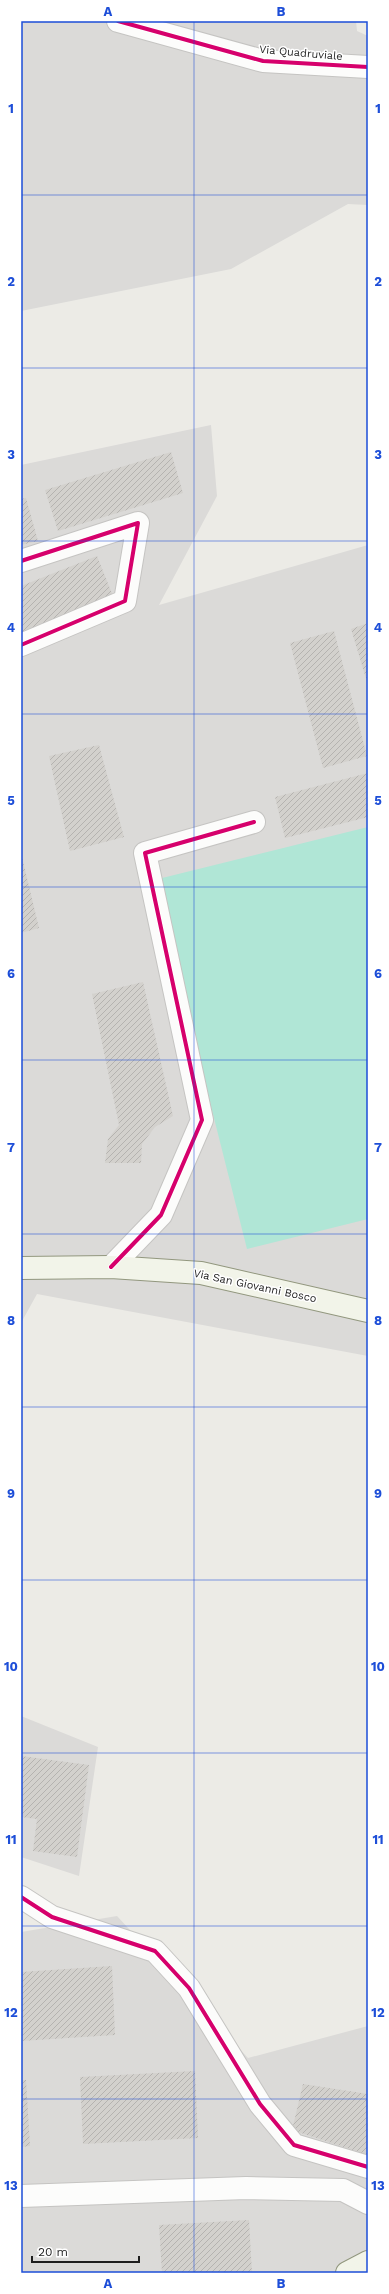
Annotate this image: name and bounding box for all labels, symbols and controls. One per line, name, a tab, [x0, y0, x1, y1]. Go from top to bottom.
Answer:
text: A	[104, 4, 113, 19]
text: B	[277, 4, 286, 19]
street label: Via Quadruviale	[259, 43, 343, 63]
text: 1	[8, 101, 14, 116]
text: 1	[375, 101, 381, 116]
text: 2	[7, 274, 15, 289]
text: 2	[374, 274, 382, 289]
text: 3	[7, 447, 15, 462]
text: 3	[374, 447, 382, 462]
text: 4	[7, 620, 16, 635]
text: 4	[374, 620, 383, 635]
text: 5	[7, 793, 15, 808]
text: 5	[374, 793, 382, 808]
text: 6	[7, 966, 15, 981]
text: 6	[374, 966, 382, 981]
text: 7	[7, 1140, 15, 1155]
text: 7	[374, 1140, 382, 1155]
street label: Via San Giovanni Bosco	[192, 1267, 318, 1305]
text: 8	[7, 1313, 15, 1328]
text: 8	[374, 1313, 382, 1328]
text: 9	[7, 1486, 15, 1501]
text: 9	[374, 1486, 382, 1501]
text: 10	[4, 1659, 18, 1674]
text: 10	[371, 1659, 385, 1674]
text: 11	[5, 1832, 17, 1847]
text: 11	[372, 1832, 384, 1847]
text: 12	[4, 2005, 18, 2020]
text: 12	[371, 2005, 385, 2020]
text: 13	[4, 2178, 18, 2193]
text: 13	[371, 2178, 385, 2193]
scale bar	[32, 2238, 139, 2264]
text: 20 m	[38, 2245, 68, 2259]
text: A	[104, 2276, 113, 2291]
text: B	[277, 2276, 286, 2291]

